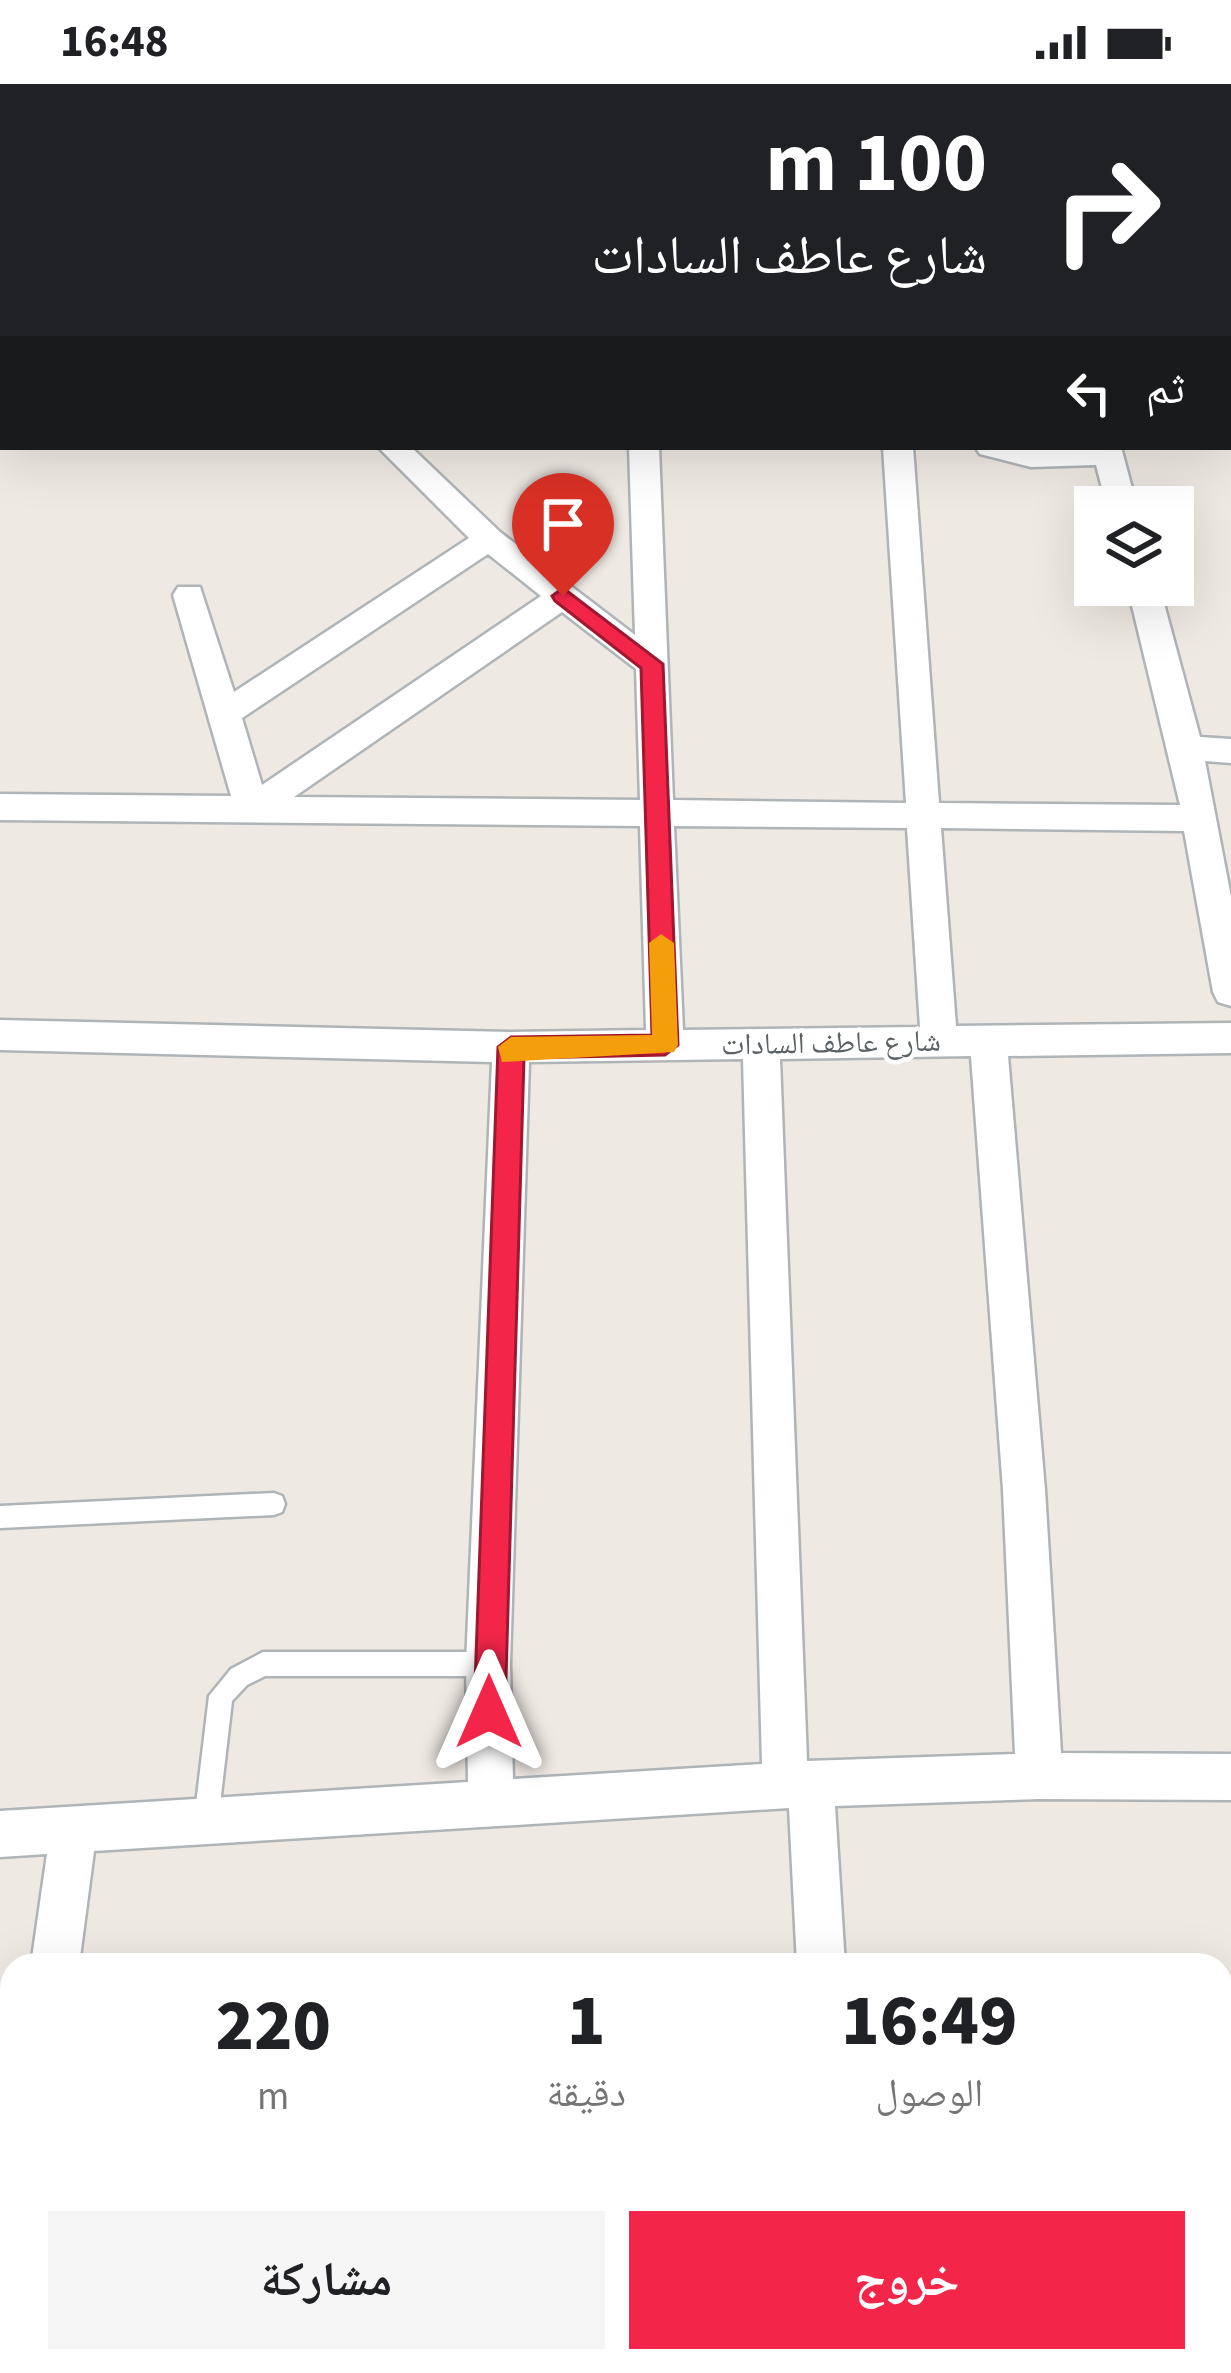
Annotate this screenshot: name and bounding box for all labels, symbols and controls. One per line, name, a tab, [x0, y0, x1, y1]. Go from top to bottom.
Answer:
text: 16:48	[60, 10, 169, 74]
text: 100 m	[765, 104, 987, 224]
icon: right	[1029, 132, 1185, 288]
text: شارع عاطف السادات	[591, 218, 987, 295]
text: ثم	[1146, 357, 1185, 421]
icon: left	[1056, 360, 1122, 426]
pin	[512, 473, 614, 596]
map controls	[1074, 486, 1194, 606]
button: layers	[1074, 486, 1194, 606]
icon: arrive	[530, 491, 596, 557]
street label: شارع عاطف السادات	[721, 1020, 941, 1066]
position arrow	[426, 1649, 552, 1775]
text: 1	[567, 1970, 605, 2073]
text: 16:49	[841, 1970, 1017, 2073]
text: 220	[216, 1975, 331, 2078]
text: دقيقة	[546, 2066, 626, 2122]
text: الوصول	[875, 2066, 983, 2122]
text: m	[257, 2069, 289, 2125]
button: مشاركة	[48, 2211, 605, 2349]
button: خروج	[629, 2211, 1185, 2349]

